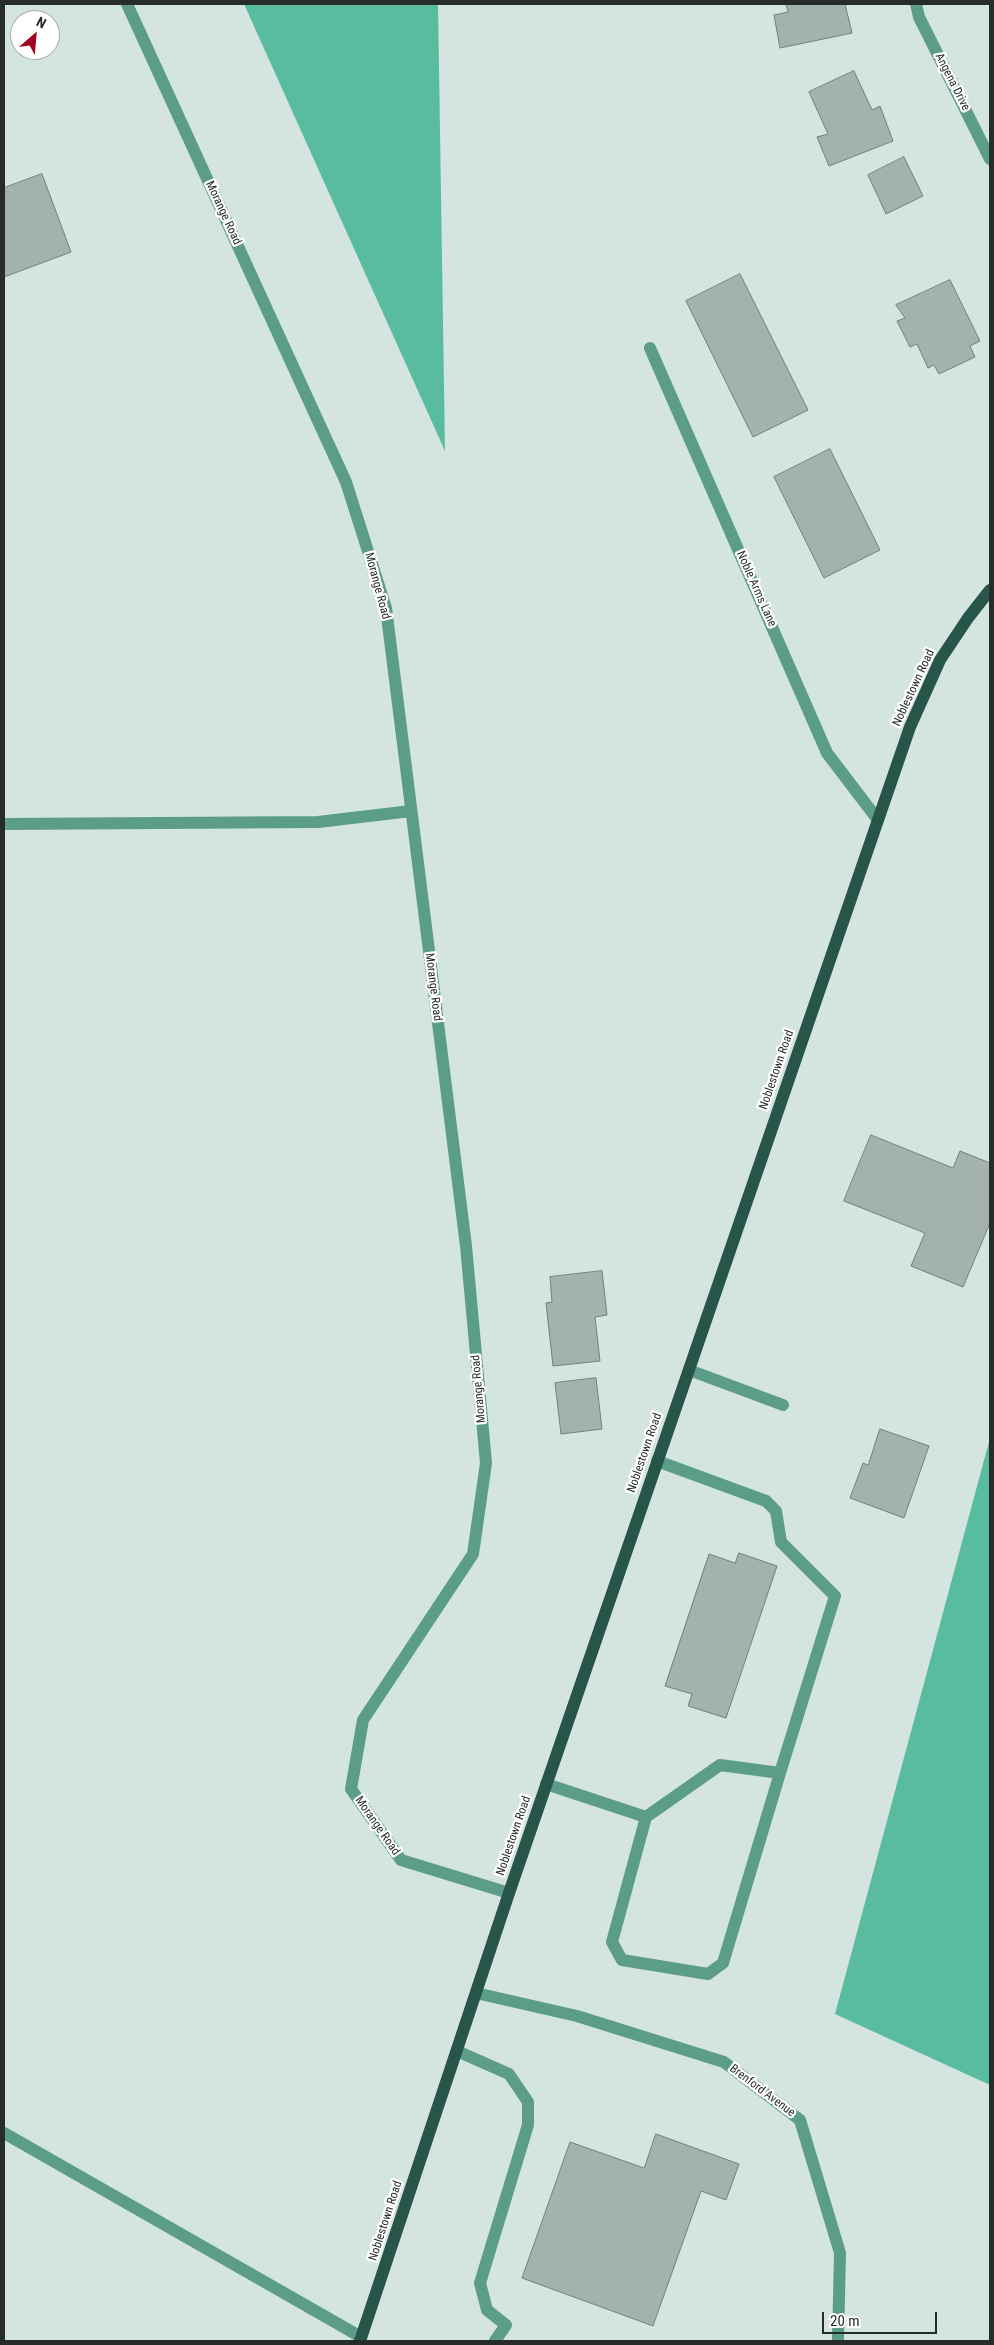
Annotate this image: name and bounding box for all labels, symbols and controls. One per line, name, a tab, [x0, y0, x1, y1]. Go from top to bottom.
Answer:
north arrow	[10, 10, 60, 60]
text: N	[34, 13, 49, 32]
street label: Angena Drive	[931, 51, 973, 113]
street label: Morange Road	[202, 179, 244, 247]
street label: Noble Arms Lane	[733, 549, 779, 629]
street label: Morange Road	[361, 551, 393, 621]
street label: Noblestown Road	[890, 647, 938, 729]
street label: Morange Road	[422, 952, 444, 1022]
street label: Noblestown Road	[757, 1028, 797, 1112]
street label: Morange Road	[469, 1354, 489, 1424]
street label: Noblestown Road	[625, 1411, 665, 1495]
street label: Morange Road	[351, 1794, 403, 1858]
street label: Noblestown Road	[494, 1794, 534, 1878]
street label: Brenford Avenue	[726, 2062, 798, 2120]
street label: Noblestown Road	[366, 2179, 406, 2263]
scale bar	[824, 2302, 939, 2334]
text: 20 m	[830, 2312, 860, 2330]

